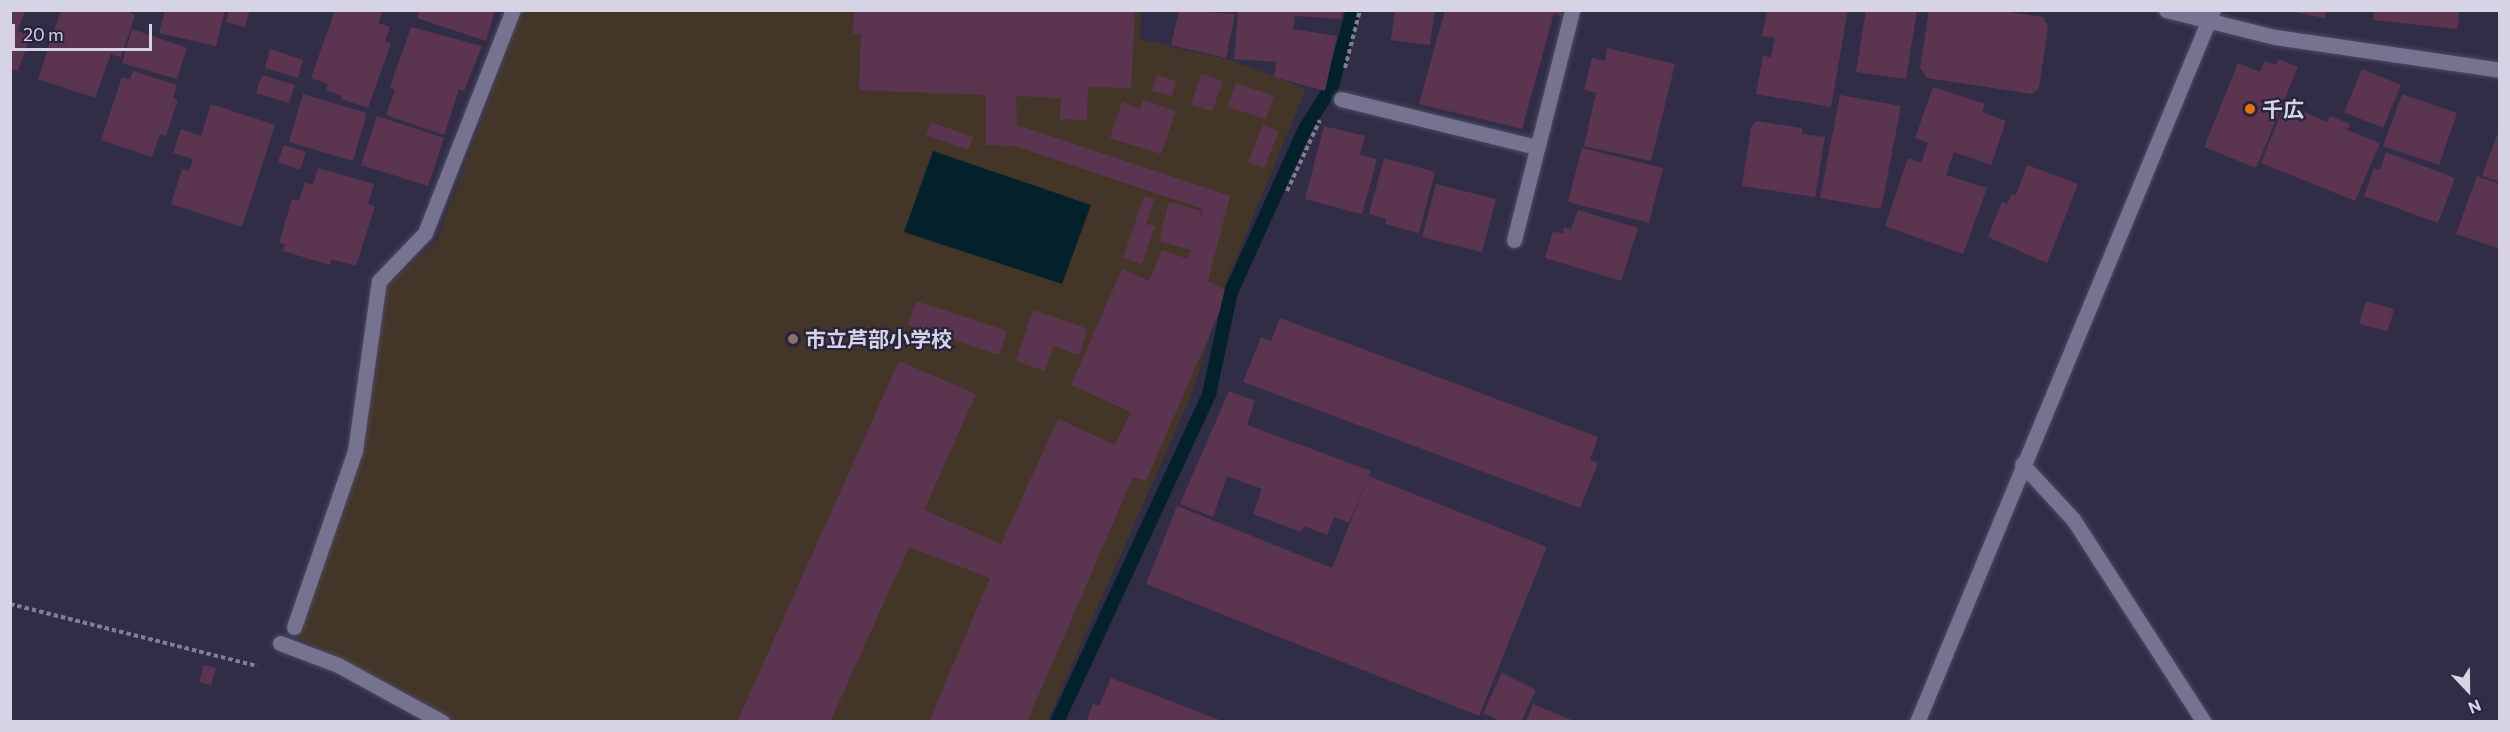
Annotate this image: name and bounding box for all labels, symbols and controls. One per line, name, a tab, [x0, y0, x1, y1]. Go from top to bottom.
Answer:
scale bar	[15, 12, 154, 50]
text: 20 m	[23, 23, 64, 45]
place label: 千広	[2262, 96, 2304, 122]
marker: 千広	[2243, 102, 2257, 116]
place label: 市立芦部小学校	[805, 326, 952, 352]
marker: 市立芦部小学校	[786, 332, 800, 346]
north arrow	[2438, 660, 2498, 720]
text: N	[2466, 696, 2484, 718]

